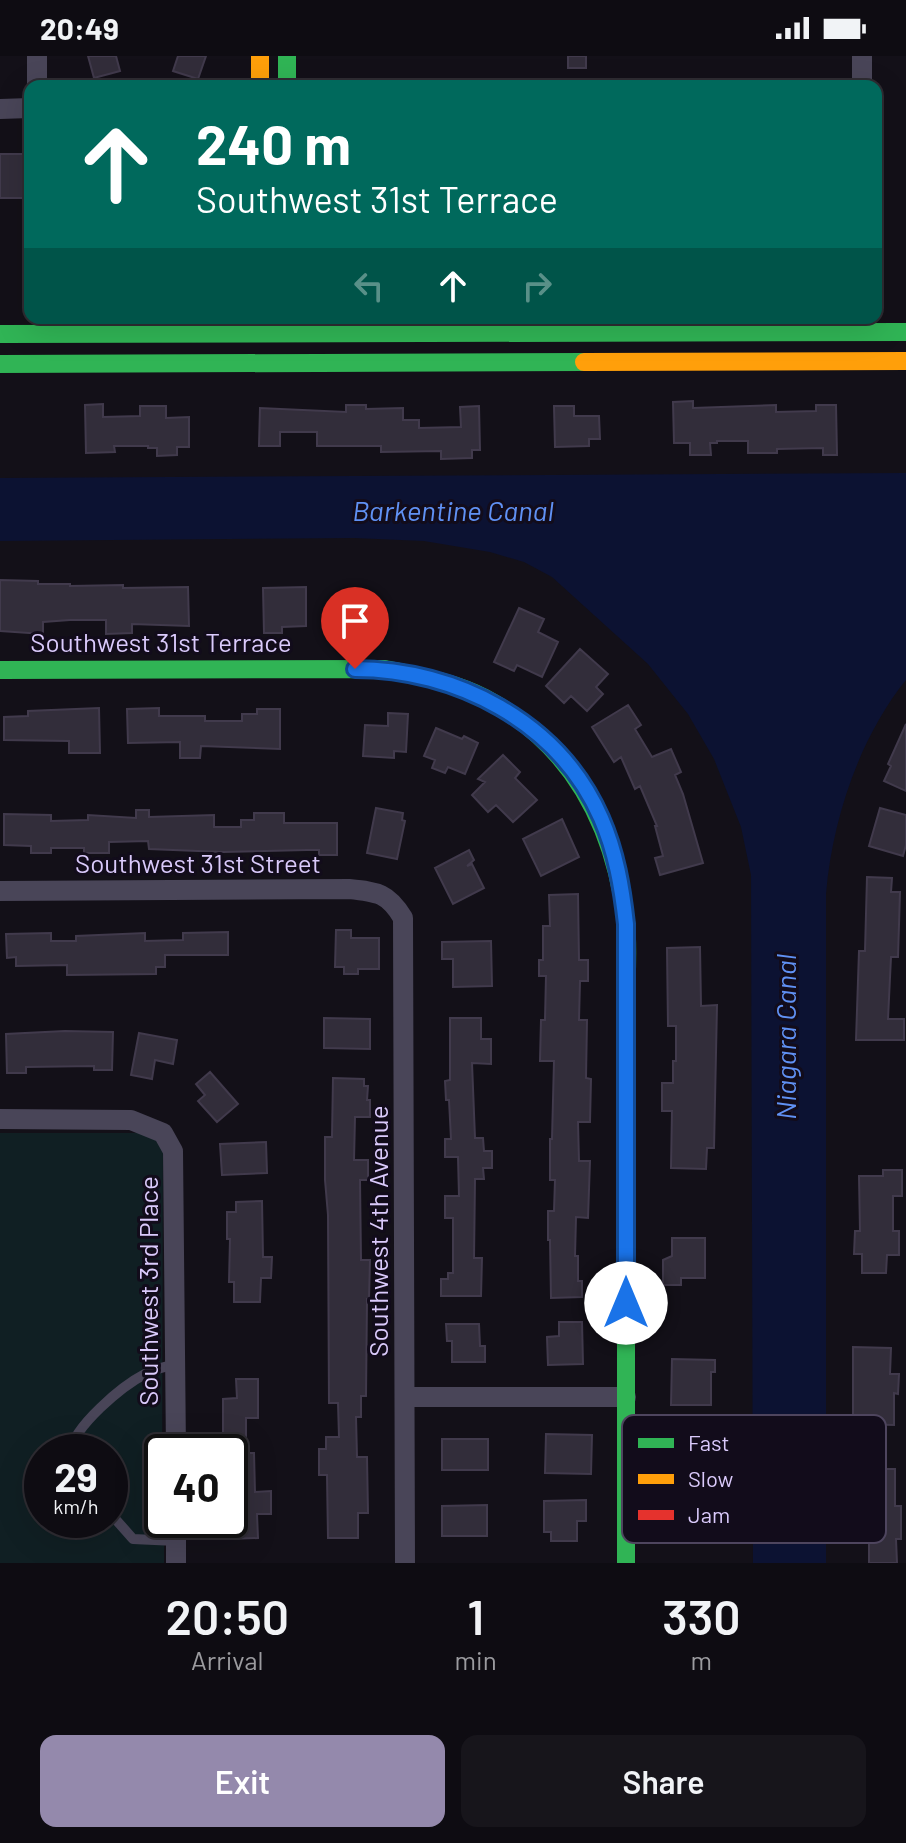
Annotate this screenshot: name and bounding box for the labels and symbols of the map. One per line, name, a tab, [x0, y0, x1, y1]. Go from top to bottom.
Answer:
water label: Barkentine Canal	[352, 493, 554, 527]
pin	[321, 587, 389, 669]
street label: Southwest 31st Terrace	[30, 626, 292, 657]
street label: Southwest 31st Street	[75, 847, 321, 878]
water label: Niagara Canal	[768, 954, 802, 1120]
street label: Southwest 4th Avenue	[362, 1105, 393, 1357]
street label: Southwest 3rd Place	[132, 1176, 163, 1406]
position arrow	[584, 1261, 668, 1345]
legend	[622, 1415, 886, 1543]
text: Fast	[688, 1429, 730, 1455]
speed limit sign: 40	[144, 1434, 248, 1538]
text: Slow	[688, 1465, 733, 1491]
text: Jam	[688, 1501, 730, 1527]

